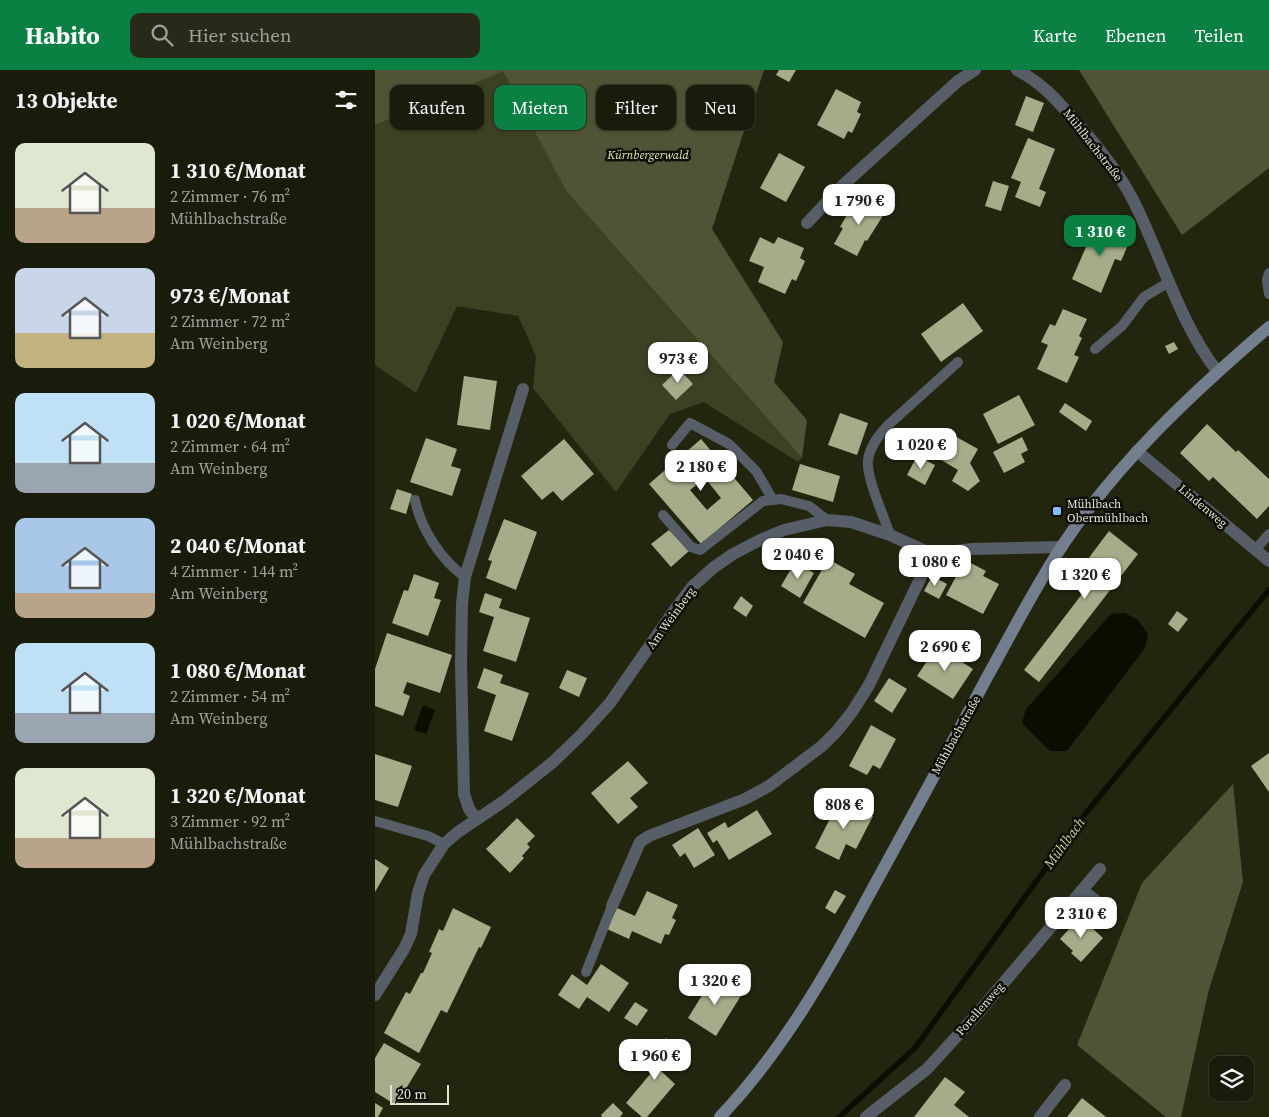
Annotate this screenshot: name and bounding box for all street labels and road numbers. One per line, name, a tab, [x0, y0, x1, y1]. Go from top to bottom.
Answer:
street label: Mühlbachstraße	[1060, 106, 1126, 184]
street label: Lindenweg	[1175, 481, 1231, 531]
street label: Am Weinberg	[643, 584, 699, 652]
street label: Mühlbachstraße	[928, 693, 984, 777]
street label: Forellenweg	[952, 979, 1008, 1039]

